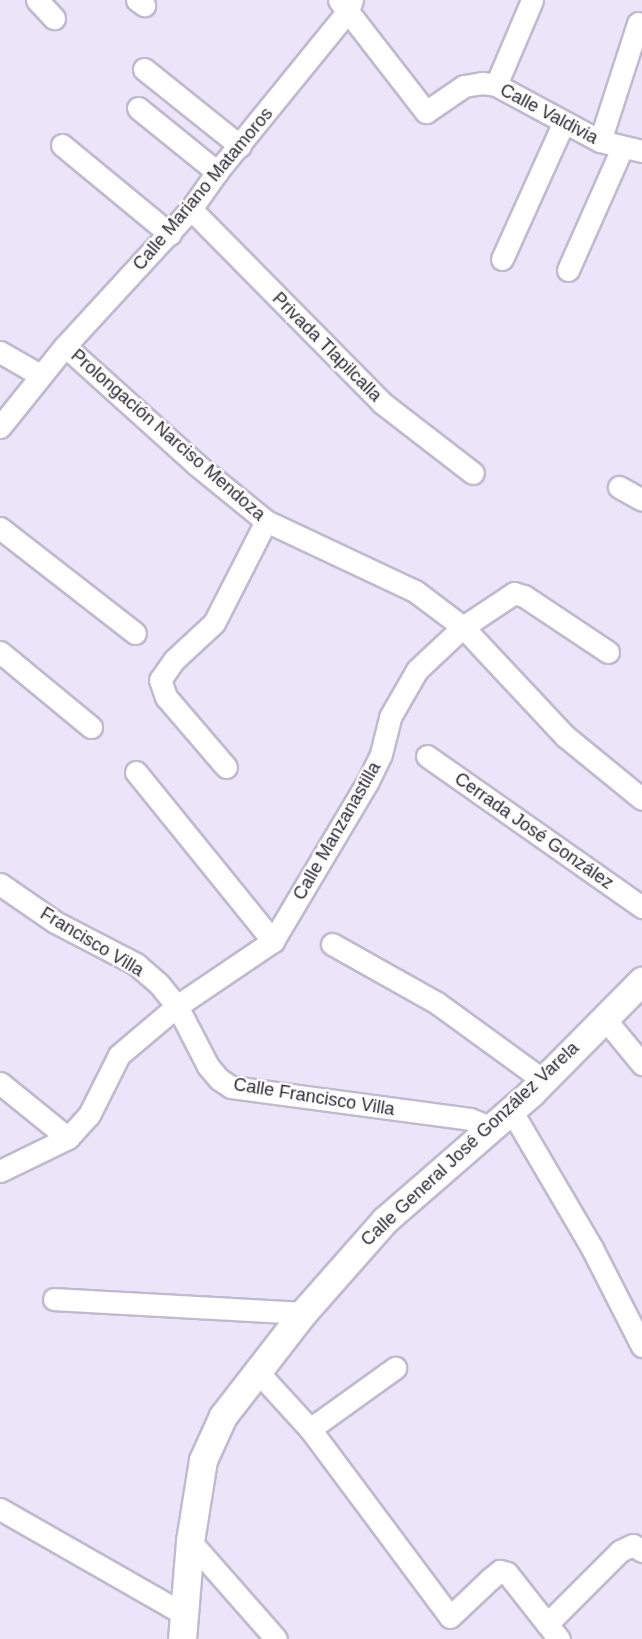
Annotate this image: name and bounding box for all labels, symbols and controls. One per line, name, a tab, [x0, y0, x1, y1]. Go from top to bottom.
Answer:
street label: Calle Valdivia	[496, 79, 602, 149]
street label: Calle Mariano Matamoros	[128, 103, 278, 275]
street label: Privada Tlapilcalla	[268, 288, 386, 406]
street label: Prolongación Narciso Mendoza	[67, 345, 269, 525]
street label: Calle Manzanastilla	[289, 758, 385, 904]
street label: Cerrada José González	[450, 768, 618, 894]
street label: Francisco Villa	[36, 903, 148, 981]
street label: Calle General José González Varela	[357, 1037, 583, 1251]
street label: Calle Francisco Villa	[232, 1074, 396, 1120]

